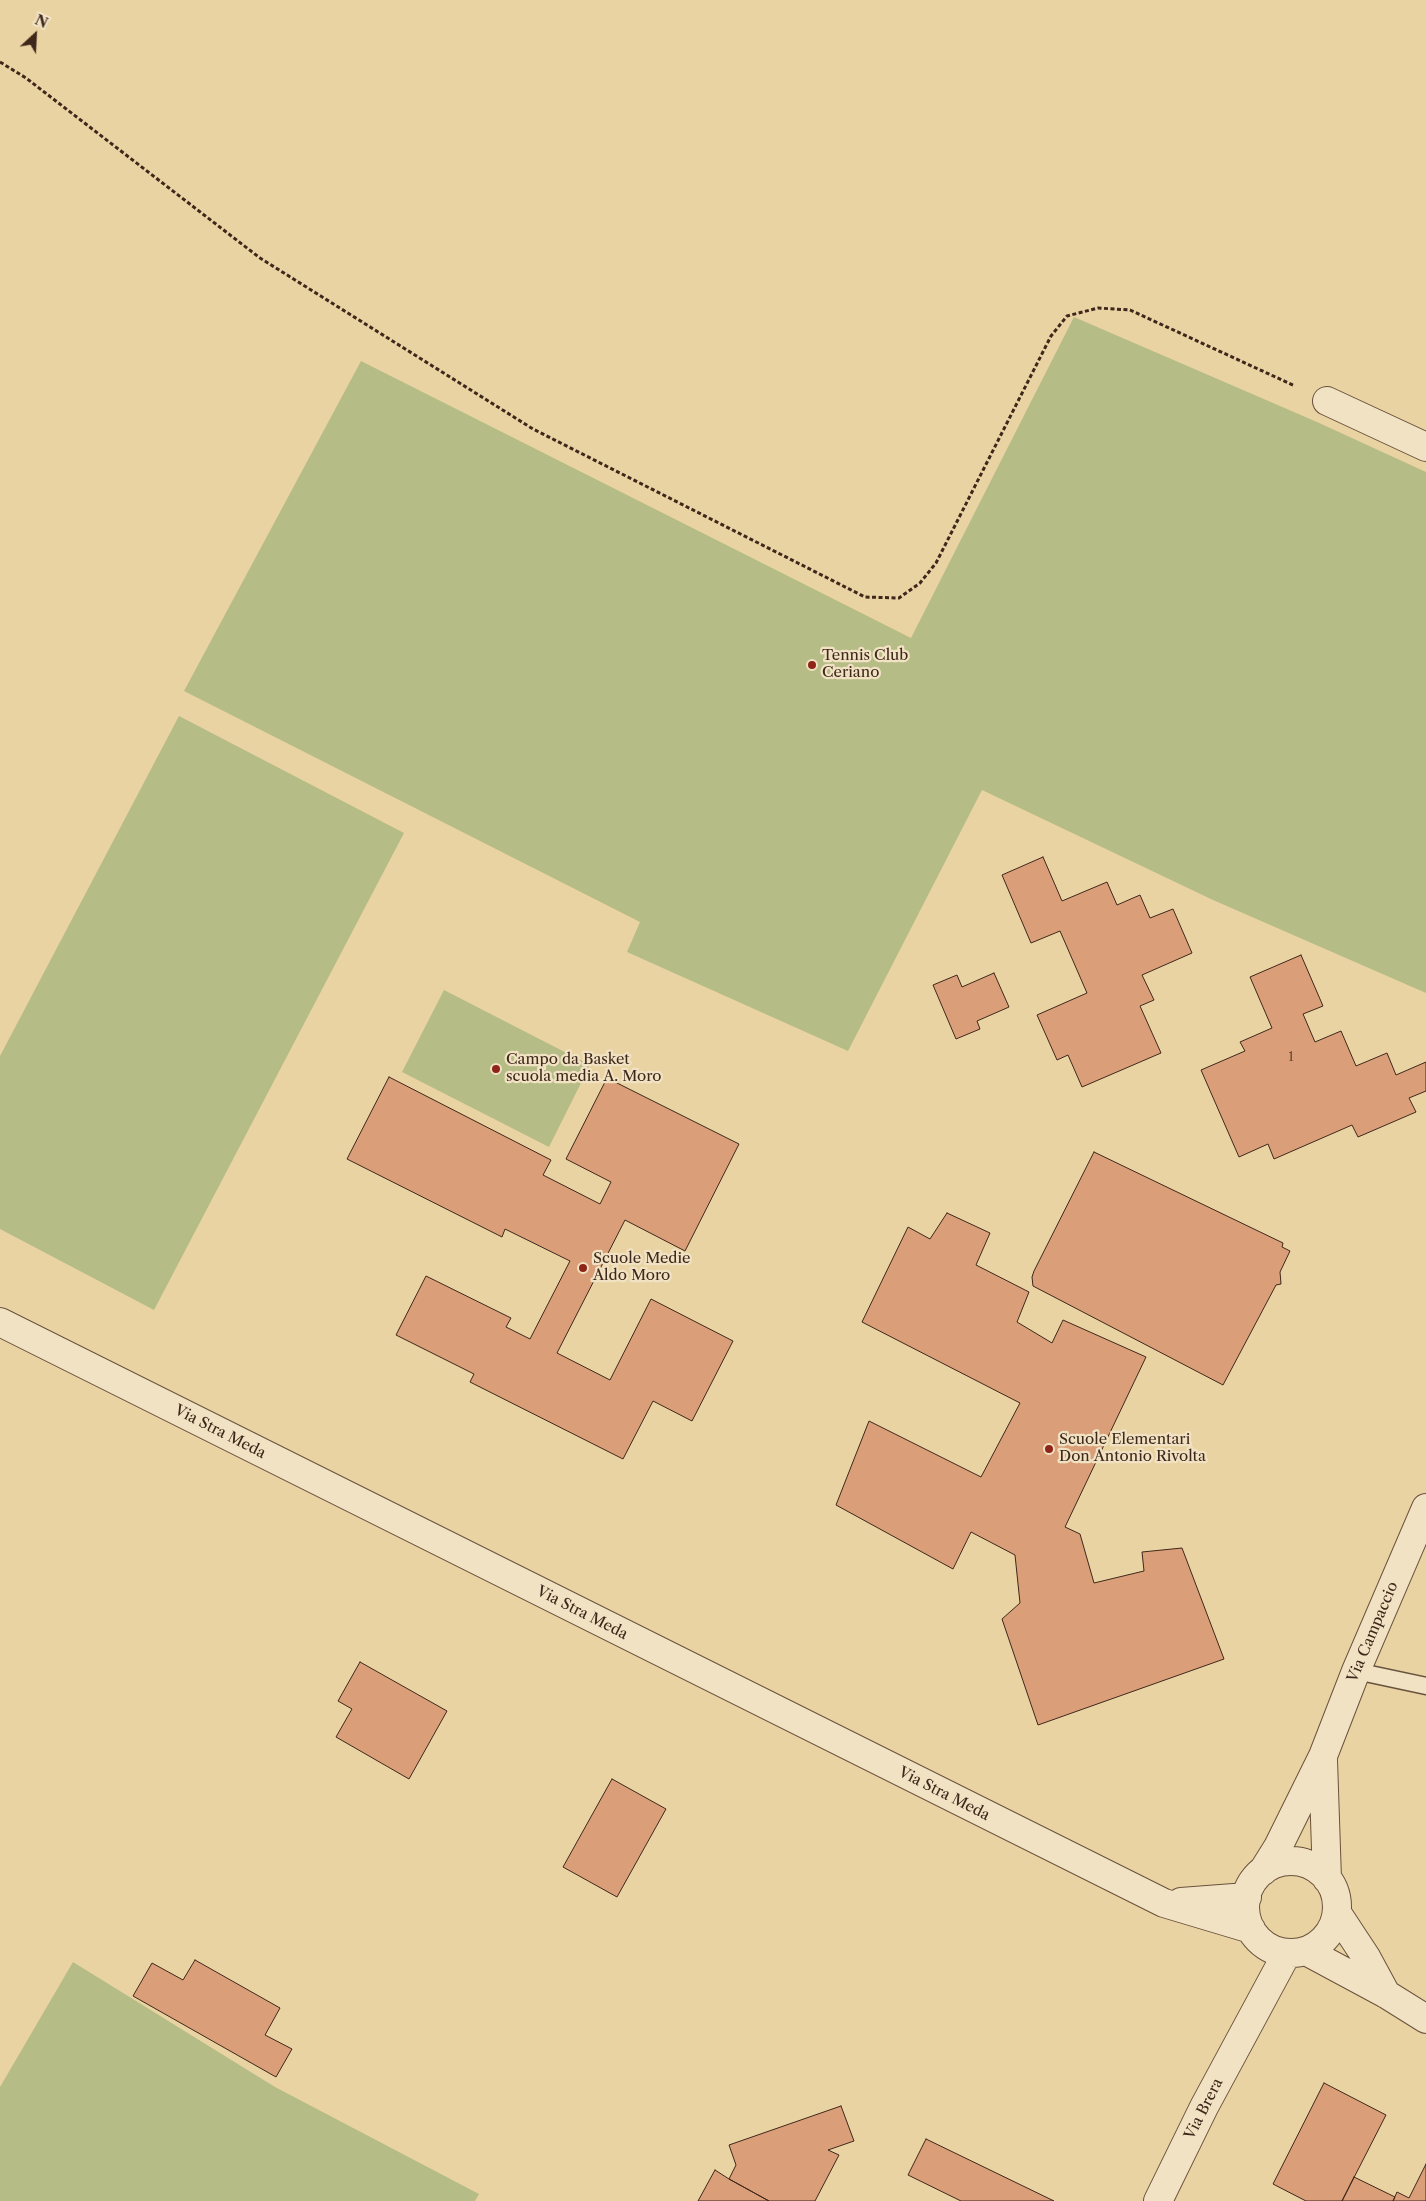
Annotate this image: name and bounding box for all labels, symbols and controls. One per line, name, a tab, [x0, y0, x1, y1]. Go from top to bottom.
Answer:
north arrow	[10, 10, 60, 60]
text: N	[32, 11, 51, 32]
place label: Tennis Club Ceriano	[822, 647, 908, 682]
marker: Tennis Club Ceriano	[806, 659, 818, 671]
place label: Campo da Basket scuola media A. Moro	[506, 1051, 662, 1086]
house number: 1	[1288, 1051, 1294, 1065]
marker: Campo da Basket scuola media A. Moro	[490, 1063, 502, 1075]
place label: Scuole Medie Aldo Moro	[593, 1250, 690, 1285]
marker: Scuole Medie Aldo Moro	[577, 1262, 589, 1274]
street label: Via Stra Meda	[171, 1401, 269, 1463]
place label: Scuole Elementari Don Antonio Rivolta	[1059, 1431, 1206, 1466]
marker: Scuole Elementari Don Antonio Rivolta	[1043, 1443, 1055, 1455]
street label: Via Campaccio	[1344, 1579, 1402, 1685]
street label: Via Stra Meda	[533, 1582, 631, 1644]
street label: Via Stra Meda	[895, 1763, 993, 1825]
street label: Via Brera	[1181, 2075, 1227, 2143]

